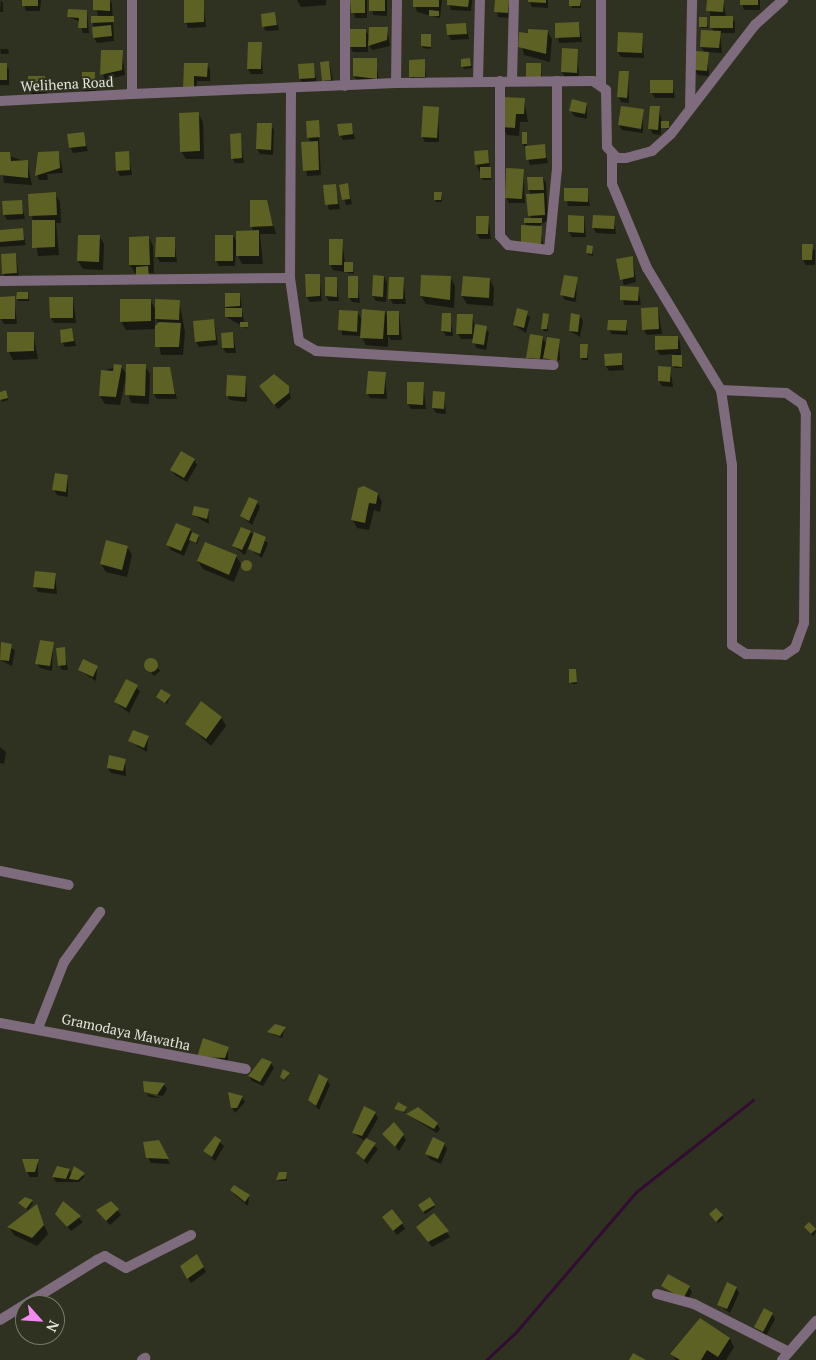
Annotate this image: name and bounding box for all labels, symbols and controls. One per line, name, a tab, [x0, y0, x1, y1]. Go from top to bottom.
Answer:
street label: Welihena Road	[20, 73, 114, 95]
street label: Gramodaya Mawatha	[60, 1010, 192, 1054]
north arrow	[15, 1295, 65, 1345]
text: N	[42, 1317, 64, 1335]

